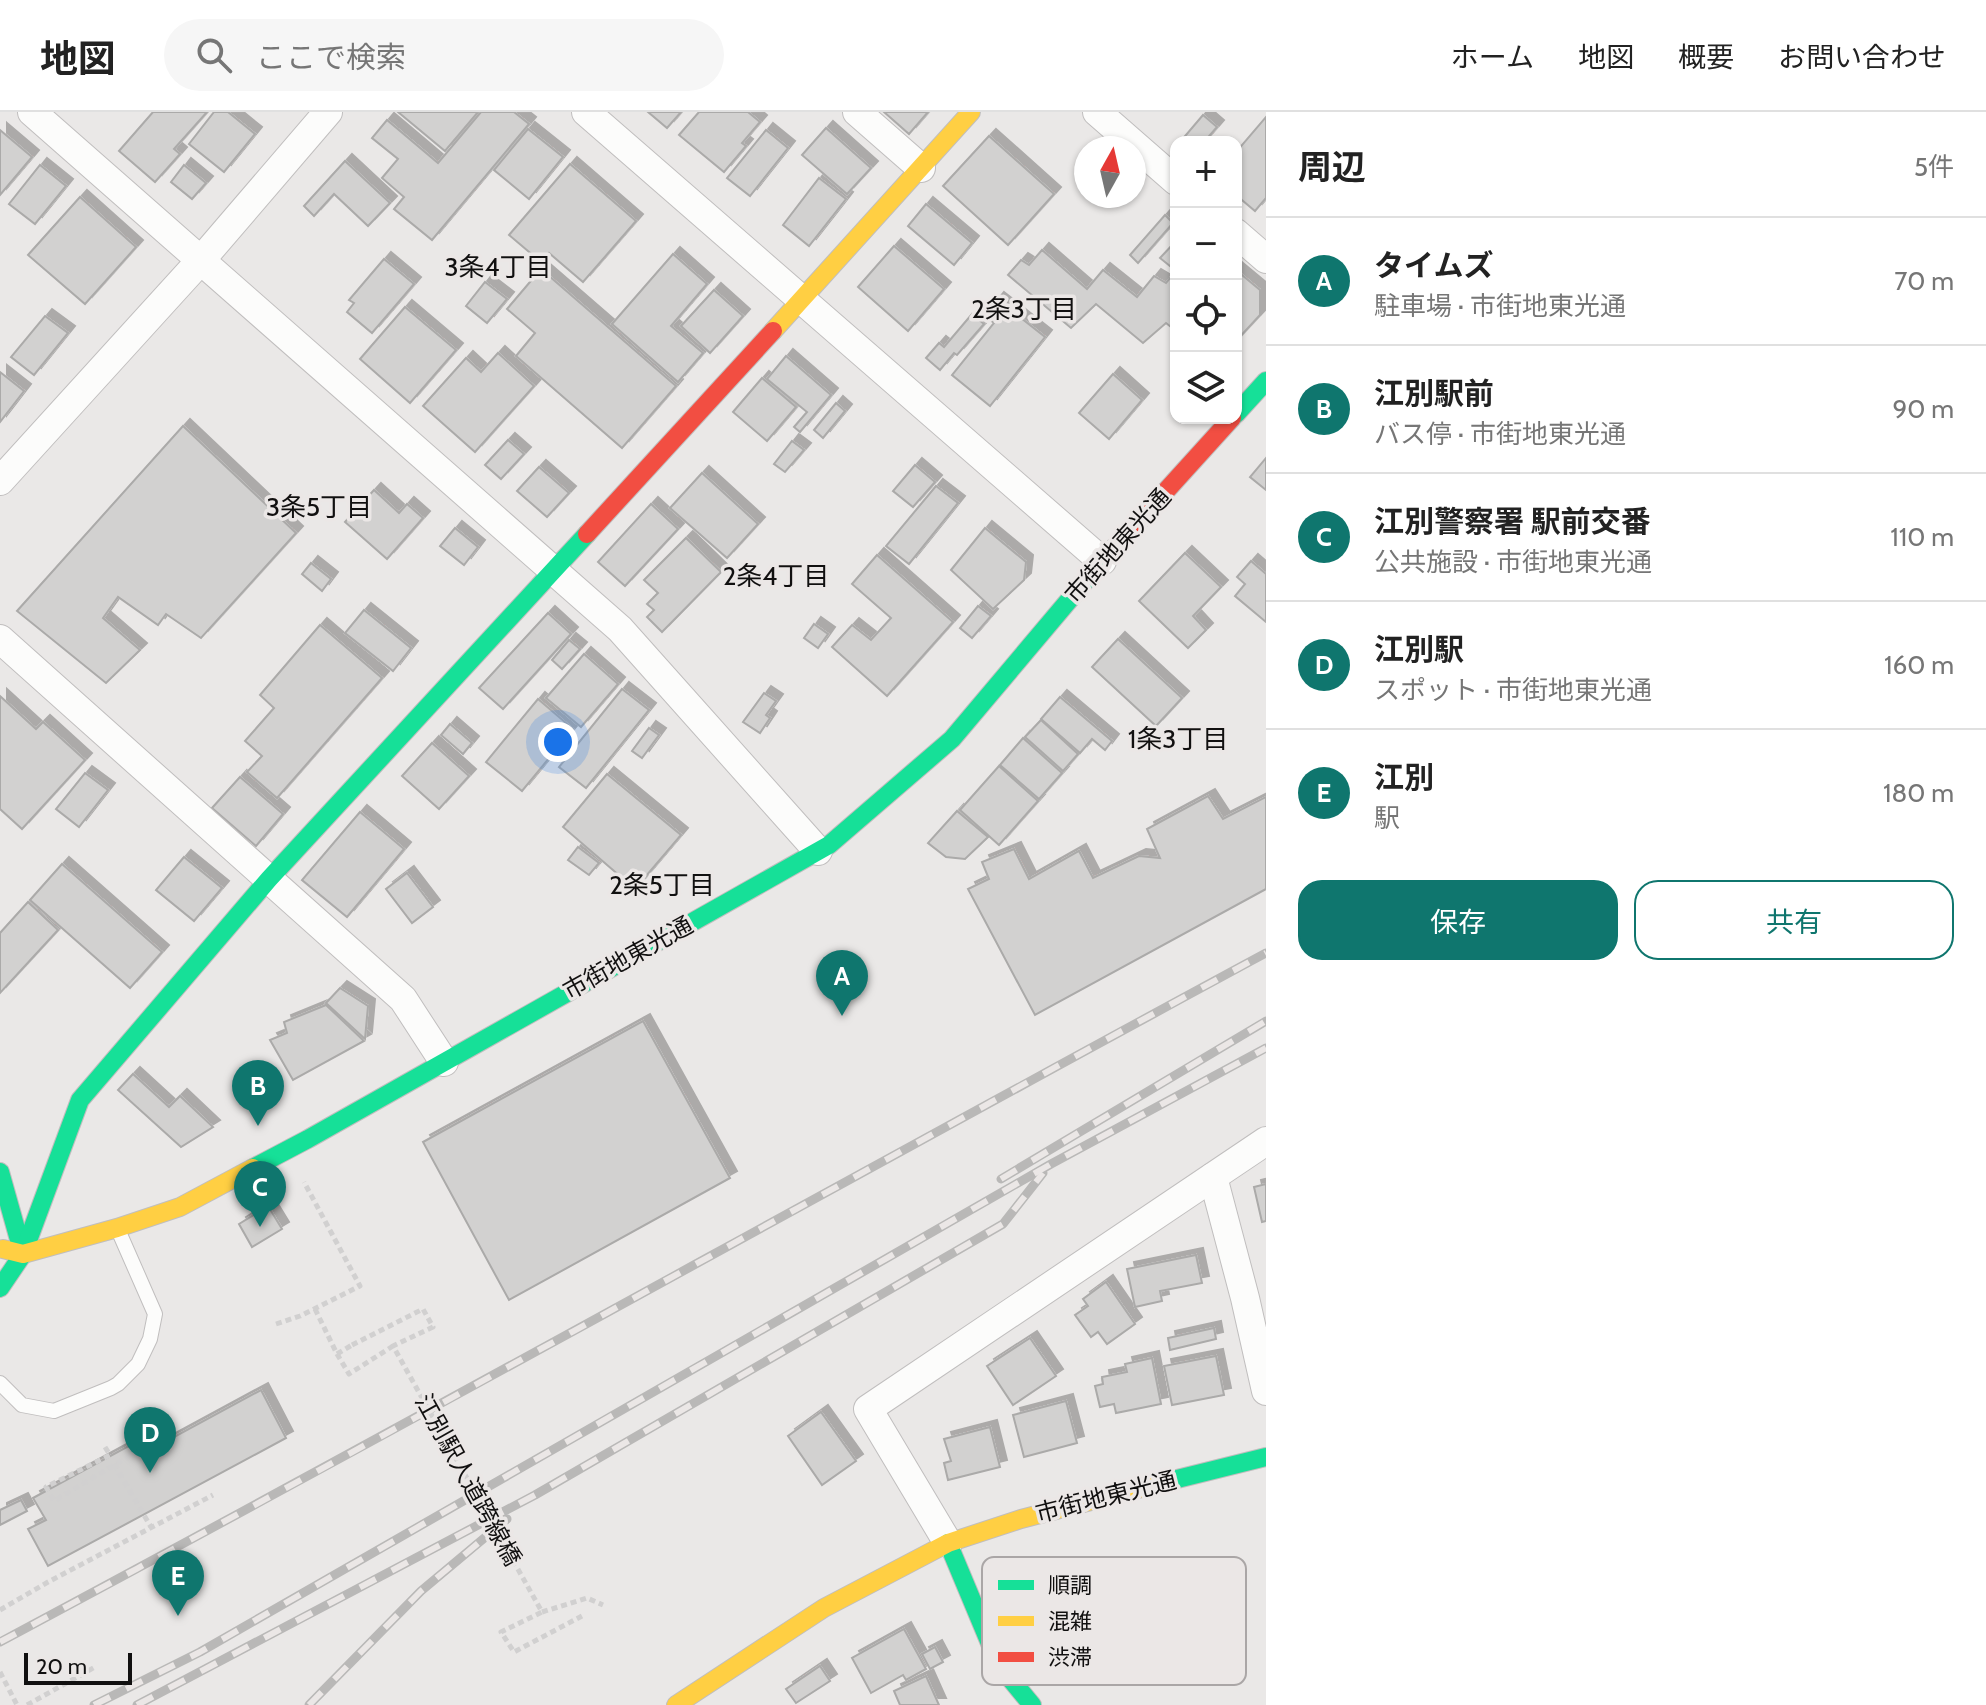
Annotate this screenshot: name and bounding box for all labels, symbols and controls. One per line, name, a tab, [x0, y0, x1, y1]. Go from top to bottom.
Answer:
search box	[164, 19, 724, 91]
icon: search	[192, 33, 236, 77]
text: 地図	[40, 35, 116, 82]
text: ここで検索	[256, 39, 406, 76]
text: ホーム	[1451, 40, 1534, 74]
text: 地図	[1578, 40, 1634, 74]
text: 概要	[1678, 40, 1734, 74]
text: お問い合わせ	[1778, 40, 1946, 74]
north arrow	[1074, 136, 1146, 208]
map controls	[1170, 136, 1242, 424]
button: +	[1170, 136, 1242, 208]
text: 周辺	[1298, 146, 1366, 188]
text: 5件	[1914, 151, 1954, 183]
button: −	[1170, 208, 1242, 280]
text: タイムズ	[1374, 247, 1493, 284]
district label: 3条4丁目	[444, 251, 552, 283]
text: A	[1316, 265, 1332, 297]
text: 70 m	[1894, 265, 1954, 297]
button: locate	[1170, 280, 1242, 352]
text: 駐車場 · 市街地東光通	[1374, 290, 1626, 322]
district label: 2条3丁目	[971, 293, 1077, 325]
button: layers	[1170, 352, 1242, 424]
text: 江別駅前	[1374, 375, 1494, 412]
text: B	[1316, 393, 1332, 425]
text: 90 m	[1892, 393, 1954, 425]
text: バス停 · 市街地東光通	[1374, 418, 1626, 450]
street label: 市街地東光通	[1059, 482, 1177, 609]
district label: 3条5丁目	[266, 491, 372, 523]
text: 江別警察署 駅前交番	[1374, 503, 1651, 540]
text: C	[1316, 521, 1332, 553]
text: 110 m	[1890, 521, 1954, 553]
text: 公共施設 · 市街地東光通	[1374, 546, 1652, 578]
district label: 2条4丁目	[723, 560, 829, 592]
text: 江別駅	[1374, 631, 1464, 668]
text: D	[1315, 649, 1333, 681]
text: 160 m	[1884, 649, 1954, 681]
text: スポット · 市街地東光通	[1374, 674, 1652, 706]
your location	[538, 722, 578, 762]
district label: 1条3丁目	[1128, 723, 1228, 755]
text: 江別	[1374, 759, 1434, 796]
text: E	[1317, 777, 1331, 809]
text: 180 m	[1883, 777, 1954, 809]
text: 駅	[1374, 802, 1400, 834]
district label: 2条5丁目	[609, 869, 715, 901]
button: 保存	[1298, 880, 1618, 960]
button: 共有	[1634, 880, 1954, 960]
street label: 市街地東光通	[558, 910, 698, 1005]
pin: A	[816, 950, 868, 1016]
pin: B	[232, 1060, 284, 1126]
pin: C	[234, 1161, 286, 1227]
street label: 江別駅人道跨線橋	[409, 1389, 528, 1571]
pin: D	[124, 1407, 176, 1473]
street label: 市街地東光通	[1033, 1465, 1179, 1528]
pin: E	[152, 1550, 204, 1616]
legend	[982, 1557, 1246, 1685]
text: 順調	[1048, 1572, 1092, 1599]
text: 混雑	[1048, 1608, 1092, 1635]
text: 渋滞	[1048, 1644, 1092, 1671]
scale bar	[24, 1649, 132, 1685]
text: 20 m	[36, 1653, 87, 1680]

